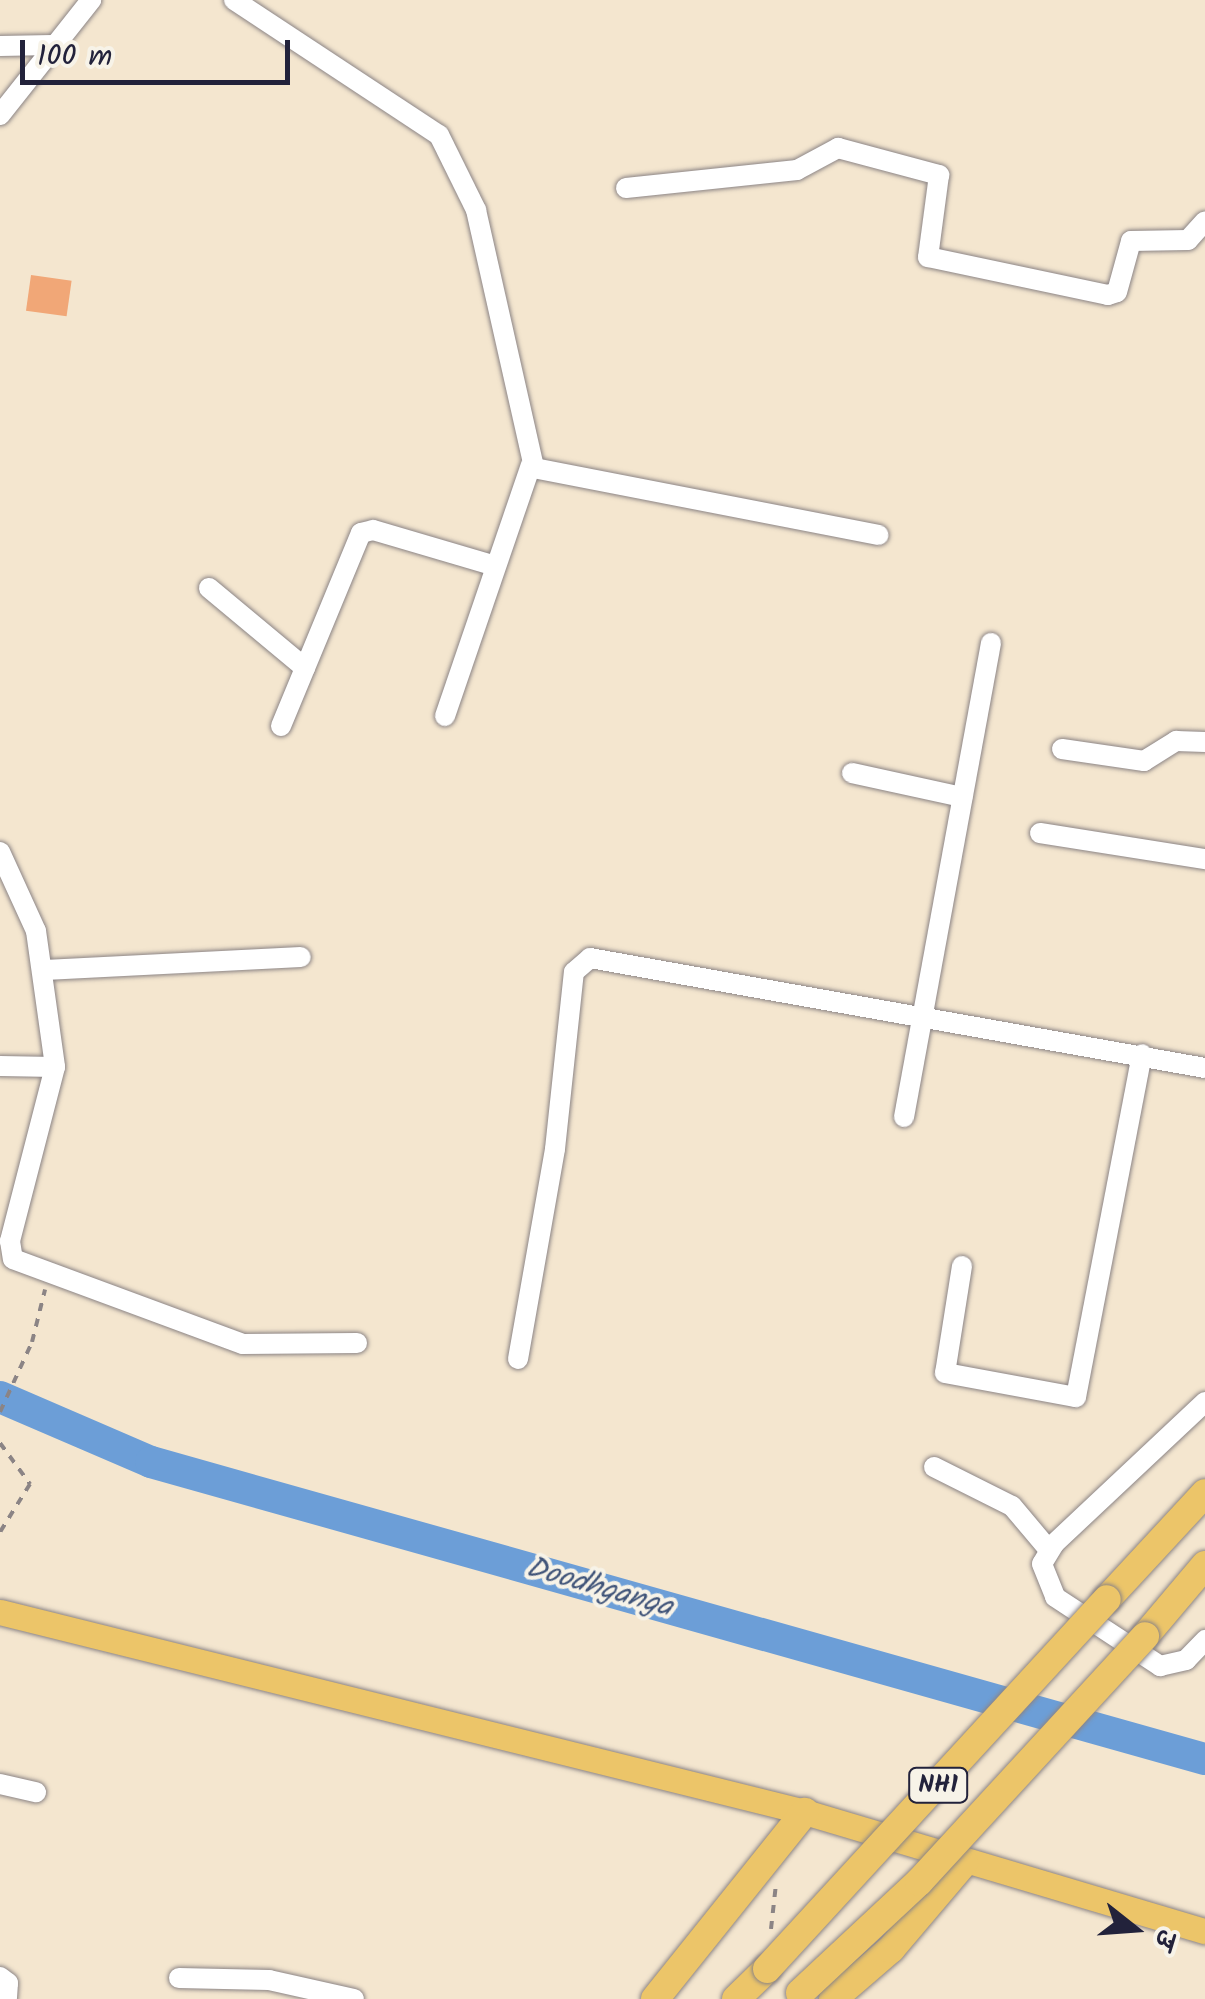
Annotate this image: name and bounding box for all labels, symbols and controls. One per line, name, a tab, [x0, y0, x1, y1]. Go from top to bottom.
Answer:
scale bar	[25, 20, 295, 82]
text: 100 m	[37, 33, 112, 81]
water label: Doodhganga	[522, 1550, 676, 1626]
road number: NH1	[908, 1765, 968, 1805]
north arrow	[1085, 1879, 1185, 1979]
text: उ	[1140, 1923, 1188, 1953]

